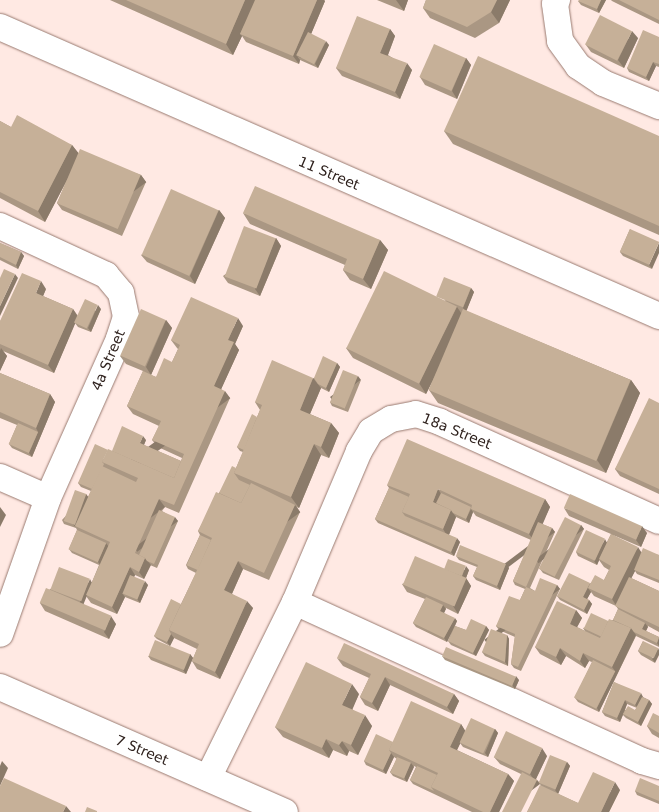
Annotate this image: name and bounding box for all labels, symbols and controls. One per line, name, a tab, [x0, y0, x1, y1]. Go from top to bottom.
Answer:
street label: 11 Street	[296, 153, 362, 193]
street label: 4a Street	[88, 327, 128, 393]
street label: 18a Street	[420, 409, 494, 453]
street label: 7 Street	[113, 731, 171, 769]

